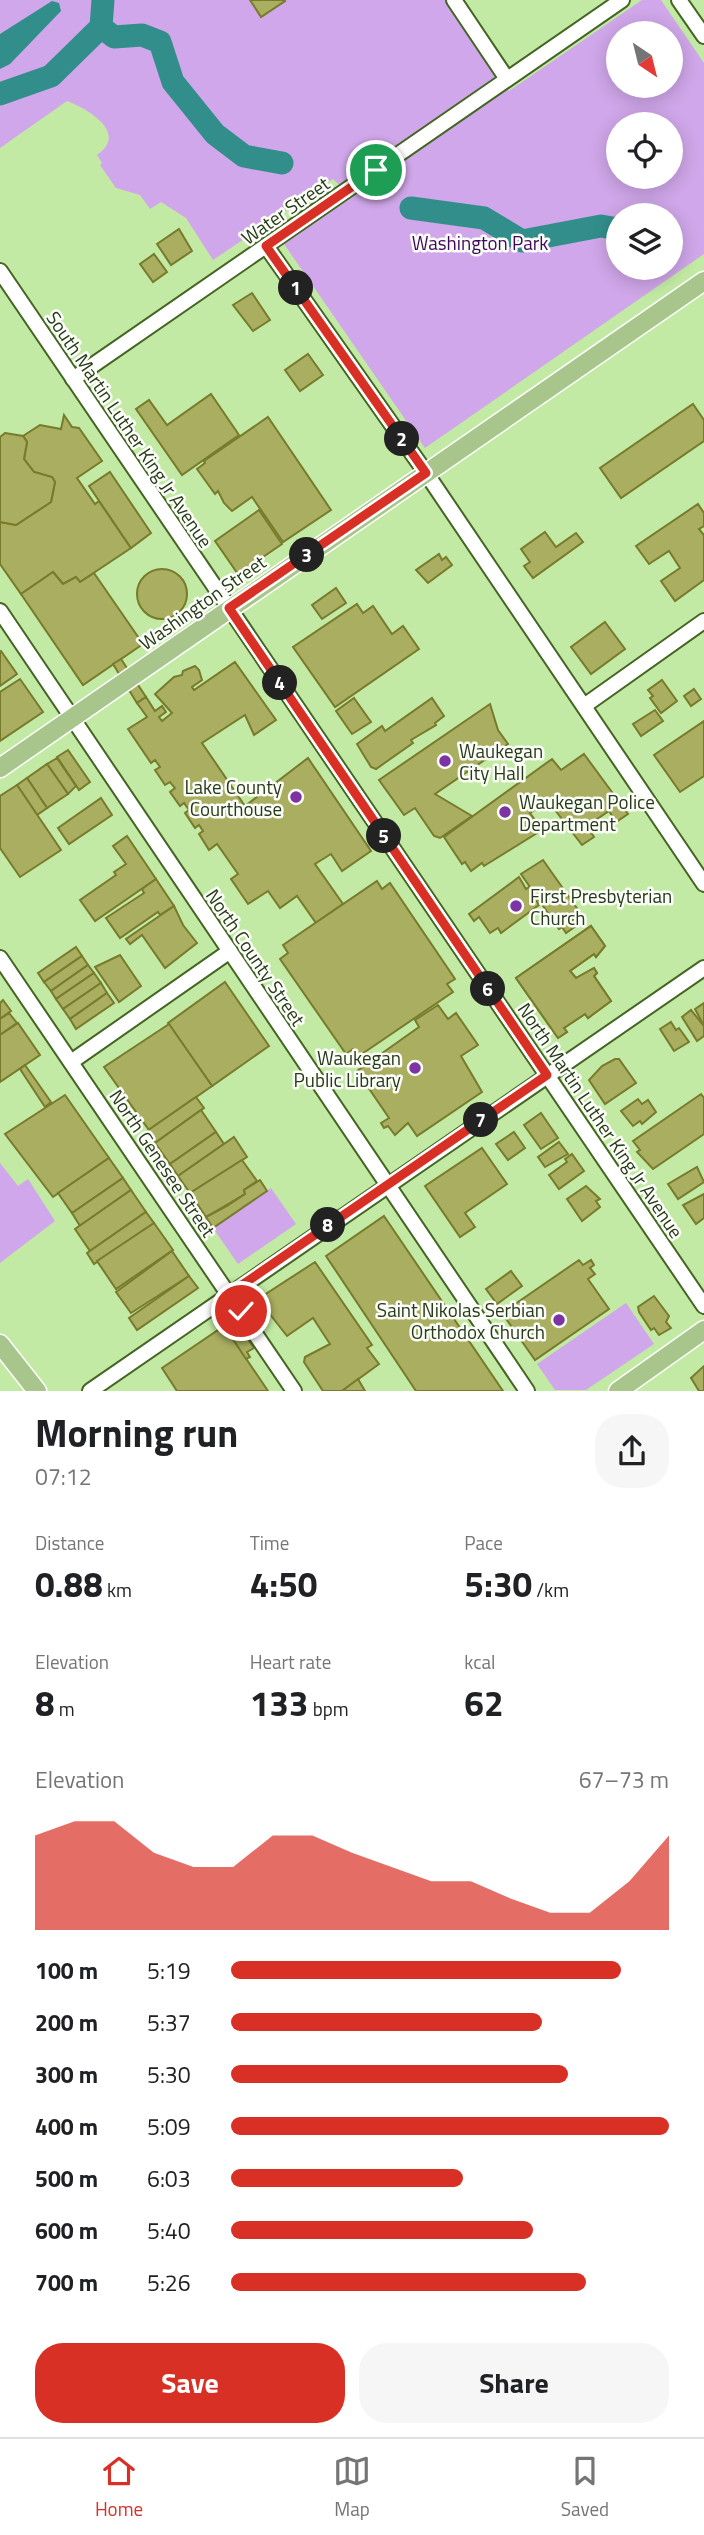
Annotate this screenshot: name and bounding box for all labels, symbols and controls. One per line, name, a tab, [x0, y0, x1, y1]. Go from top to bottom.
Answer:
north arrow	[606, 21, 682, 98]
map controls	[606, 21, 683, 280]
button: locate	[606, 112, 683, 189]
pin	[346, 140, 406, 200]
icon: arrive	[357, 151, 395, 189]
street label: Water Street	[235, 169, 335, 251]
button: layers	[606, 203, 683, 280]
park label: Washington Park	[412, 228, 548, 257]
pin: 1	[278, 270, 314, 306]
text: 1	[290, 273, 301, 302]
street label: South Martin Luther King Jr Avenue	[40, 305, 220, 553]
pin: 2	[384, 422, 420, 457]
text: 2	[396, 424, 407, 453]
pin: 3	[290, 538, 324, 572]
text: 3	[301, 540, 312, 569]
street label: Washington Street	[133, 547, 272, 657]
pin: 4	[262, 666, 298, 700]
text: 4	[274, 668, 285, 697]
place label: Waukegan City Hall	[459, 736, 543, 787]
marker: Waukegan City Hall	[437, 753, 453, 769]
place label: Lake County Courthouse	[184, 772, 282, 823]
place label: Waukegan Police Department	[519, 787, 655, 838]
marker: Lake County Courthouse	[288, 789, 304, 805]
marker: Waukegan Police Department	[497, 804, 513, 820]
pin: 5	[366, 818, 402, 854]
text: 5	[378, 821, 389, 850]
place label: First Presbyterian Church	[530, 881, 672, 932]
street label: North County Street	[199, 883, 313, 1032]
marker: First Presbyterian Church	[508, 898, 524, 914]
pin: 6	[470, 972, 505, 1006]
text: 6	[482, 974, 493, 1003]
street label: North Martin Luther King Jr Avenue	[511, 996, 691, 1244]
place label: Waukegan Public Library	[294, 1043, 401, 1094]
marker: Waukegan Public Library	[407, 1060, 423, 1076]
street label: North Genesee Street	[103, 1083, 223, 1243]
pin: 7	[463, 1102, 498, 1138]
text: 7	[475, 1105, 486, 1134]
pin: 8	[310, 1208, 346, 1242]
text: 8	[322, 1210, 333, 1239]
pin	[211, 1281, 271, 1341]
icon: check	[222, 1292, 260, 1330]
place label: Saint Nikolas Serbian Orthodox Church	[377, 1295, 545, 1346]
marker: Saint Nikolas Serbian Orthodox Church	[551, 1312, 567, 1328]
text: Morning run	[35, 1404, 238, 1462]
button: share	[595, 1414, 669, 1488]
text: 07:12	[35, 1459, 92, 1494]
text: Distance	[35, 1528, 104, 1557]
text: Time	[250, 1528, 289, 1557]
text: Pace	[464, 1528, 503, 1557]
text: 0.88	[35, 1557, 103, 1611]
text: 4:50	[250, 1557, 317, 1611]
text: 5:30	[464, 1557, 532, 1611]
text: km	[103, 1575, 132, 1604]
text: /km	[532, 1575, 569, 1604]
text: Elevation	[35, 1647, 109, 1676]
text: Heart rate	[250, 1647, 331, 1676]
text: kcal	[464, 1647, 495, 1676]
text: 8	[35, 1676, 55, 1730]
text: 133	[250, 1676, 308, 1730]
text: 62	[464, 1676, 504, 1730]
text: m	[55, 1694, 75, 1723]
text: bpm	[308, 1694, 349, 1723]
text: Elevation	[35, 1762, 124, 1797]
text: 67–73 m	[579, 1762, 669, 1797]
text: 100 m	[35, 1953, 98, 1988]
text: 5:19	[147, 1953, 191, 1988]
text: 200 m	[35, 2005, 98, 2040]
text: 5:37	[147, 2005, 191, 2040]
text: 300 m	[35, 2057, 98, 2092]
text: 5:30	[147, 2057, 191, 2092]
text: 400 m	[35, 2109, 98, 2144]
text: 5:09	[147, 2109, 191, 2144]
text: 500 m	[35, 2161, 98, 2196]
text: 6:03	[147, 2161, 191, 2196]
text: 600 m	[35, 2213, 98, 2248]
text: 5:40	[147, 2213, 191, 2248]
text: 700 m	[35, 2265, 98, 2300]
text: 5:26	[147, 2265, 191, 2300]
button: Save	[35, 2343, 345, 2423]
button: Share	[359, 2343, 669, 2423]
tab: Home	[95, 2452, 143, 2523]
tab: Map	[333, 2452, 371, 2523]
tab: Saved	[561, 2452, 609, 2523]

